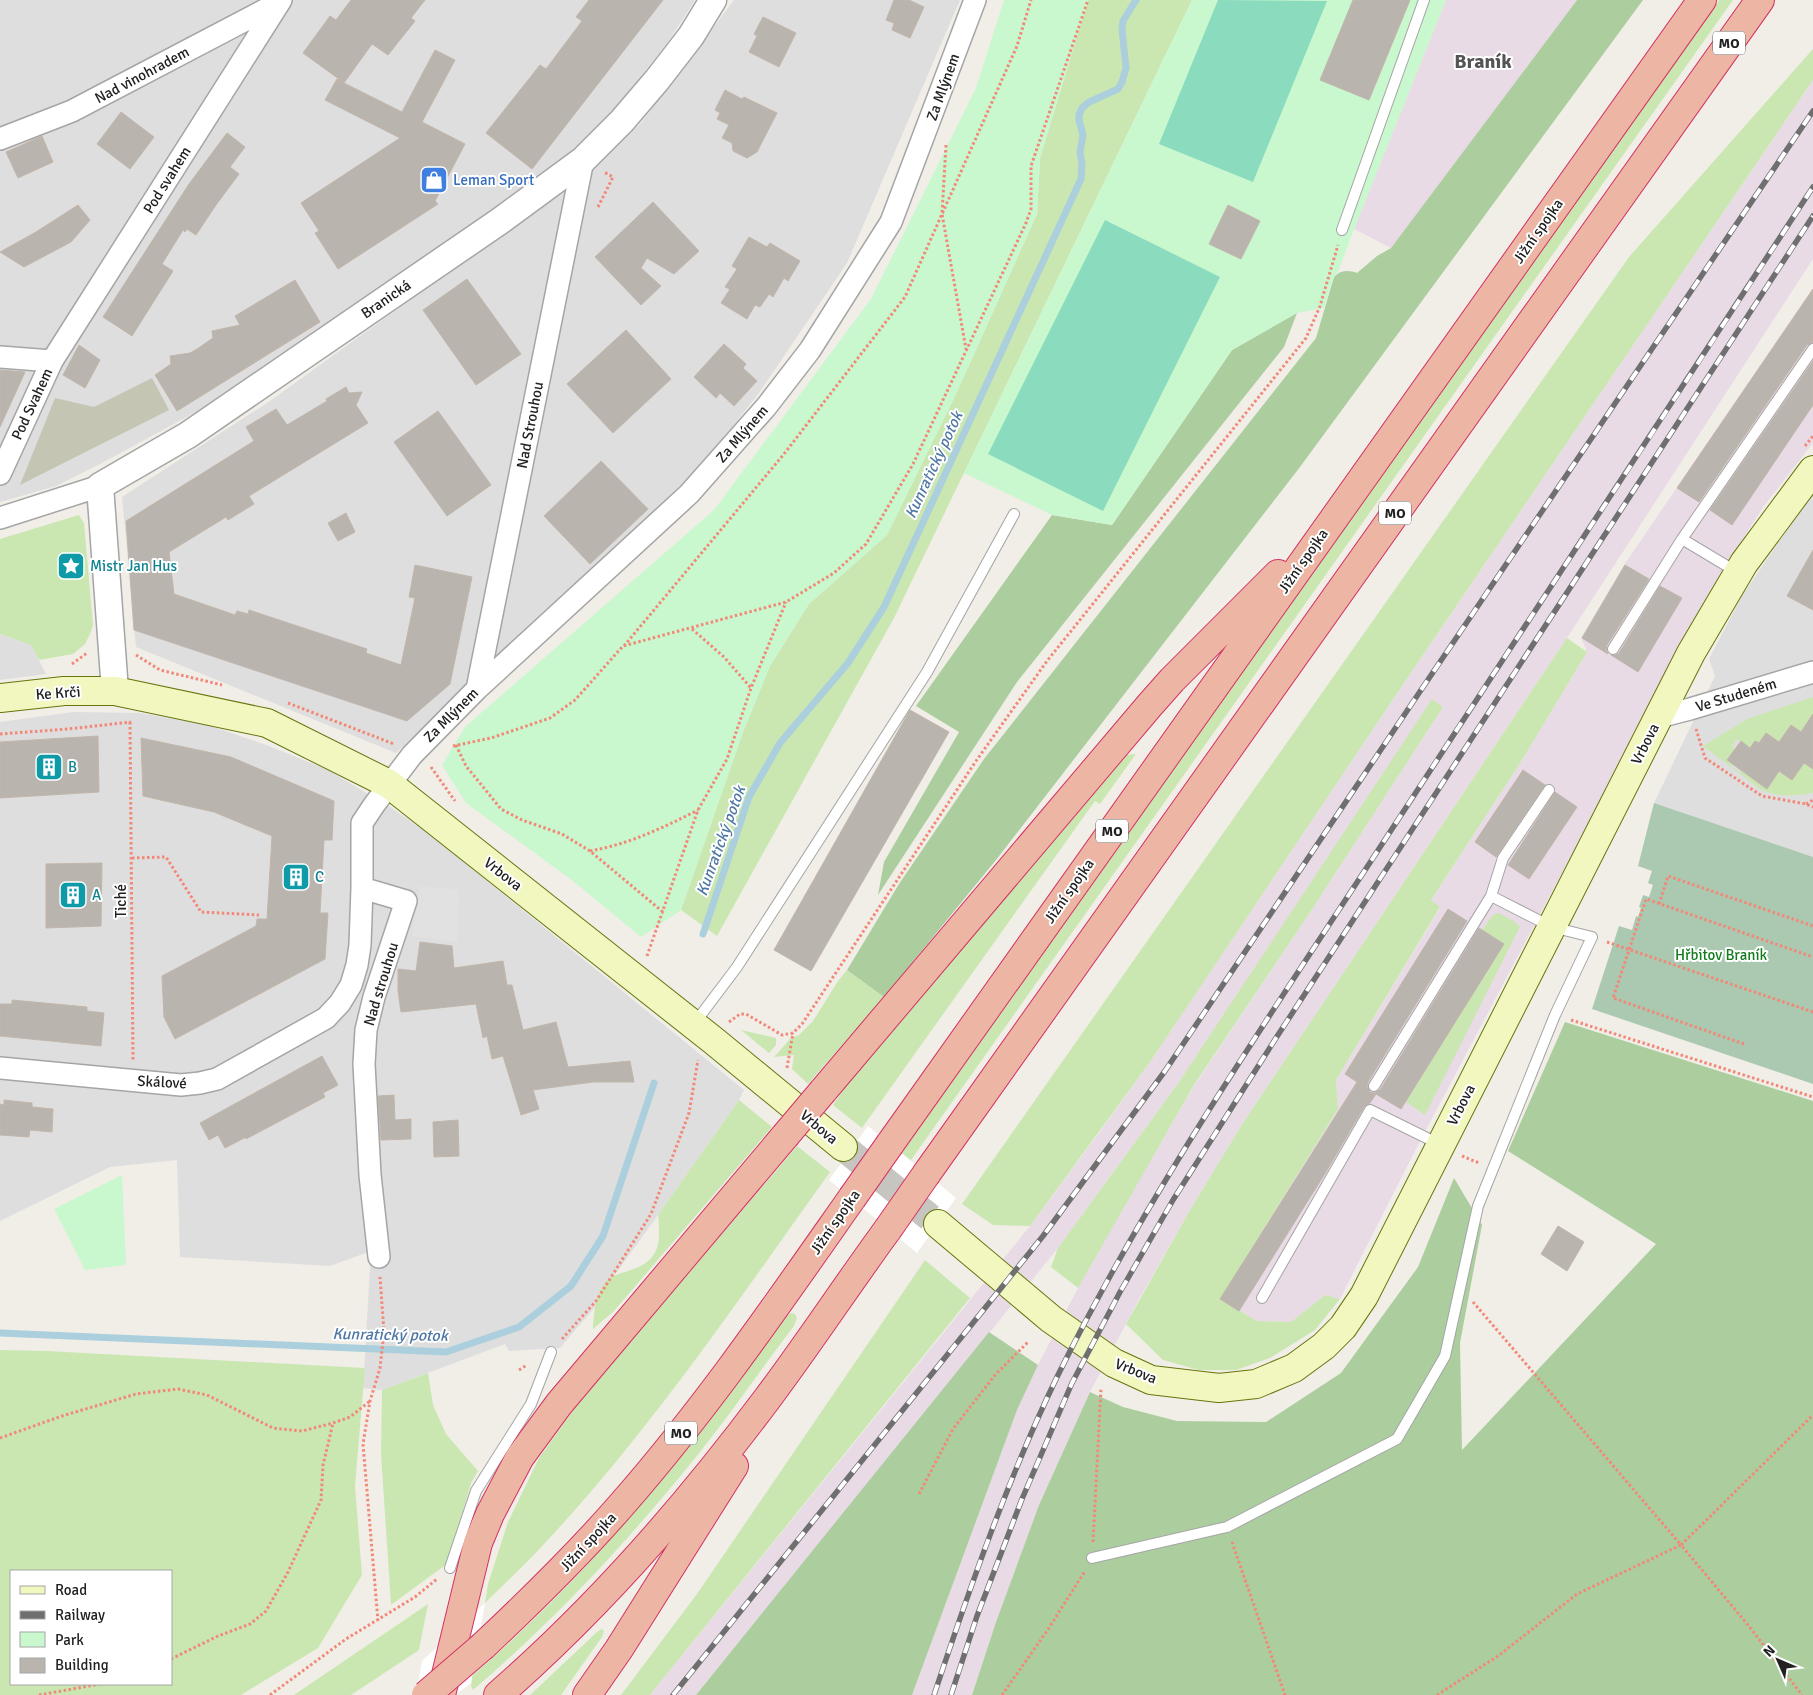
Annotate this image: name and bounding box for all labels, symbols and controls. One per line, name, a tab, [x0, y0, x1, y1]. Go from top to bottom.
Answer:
road number: MO	[1713, 32, 1745, 54]
street label: Nad vinohradem	[92, 43, 192, 107]
district label: Braník	[1454, 49, 1512, 74]
street label: Za Mlýnem	[923, 51, 963, 123]
street label: Pod svahem	[139, 143, 195, 217]
shop icon: Leman Sport	[419, 165, 449, 195]
place label: Leman Sport	[453, 171, 534, 189]
street label: Jižní spojka	[1509, 195, 1567, 267]
street label: Branická	[358, 276, 414, 322]
street label: Pod Svahem	[8, 365, 56, 443]
street label: Nad Strouhou	[513, 380, 547, 470]
street label: Za Mlýnem	[712, 402, 772, 466]
water label: Kunratický potok	[901, 407, 968, 522]
road number: MO	[1379, 502, 1411, 524]
street label: Jižní spojka	[1274, 525, 1332, 597]
place icon: Mistr Jan Hus	[56, 551, 86, 581]
place label: Mistr Jan Hus	[90, 557, 178, 575]
street label: Ve Studeném	[1693, 674, 1779, 716]
street label: Ke Krči	[35, 682, 81, 704]
street label: Za Mlýnem	[420, 684, 482, 746]
street label: Vrbova	[1627, 720, 1663, 768]
building icon: B	[34, 752, 64, 782]
place label: B	[68, 758, 77, 776]
water label: Kunratický potok	[692, 781, 751, 899]
road number: MO	[1096, 819, 1128, 842]
street label: Vrbova	[480, 853, 526, 895]
street label: Jižní spojka	[1040, 855, 1098, 927]
building icon: C	[281, 862, 311, 892]
place label: C	[315, 868, 324, 886]
building icon: A	[58, 880, 88, 910]
street label: Tiché	[112, 884, 130, 918]
place label: A	[92, 886, 101, 904]
street label: Nad strouhou	[360, 940, 402, 1028]
park label: Hřbitov Braník	[1675, 946, 1768, 964]
street label: Skálové	[137, 1072, 187, 1092]
street label: Vrbova	[1443, 1081, 1479, 1129]
street label: Vrbova	[796, 1106, 842, 1148]
street label: Jižní spojka	[806, 1186, 864, 1258]
water label: Kunratický potok	[332, 1324, 450, 1346]
street label: Vrbova	[1112, 1354, 1160, 1388]
road number: MO	[665, 1422, 697, 1445]
street label: Jižní spojka	[556, 1509, 620, 1575]
legend	[10, 1570, 172, 1685]
text: Road	[55, 1581, 87, 1599]
text: Railway	[55, 1606, 105, 1624]
text: Park	[55, 1631, 84, 1649]
north arrow	[1753, 1635, 1803, 1685]
text: N	[1760, 1642, 1779, 1661]
text: Building	[55, 1656, 109, 1674]

